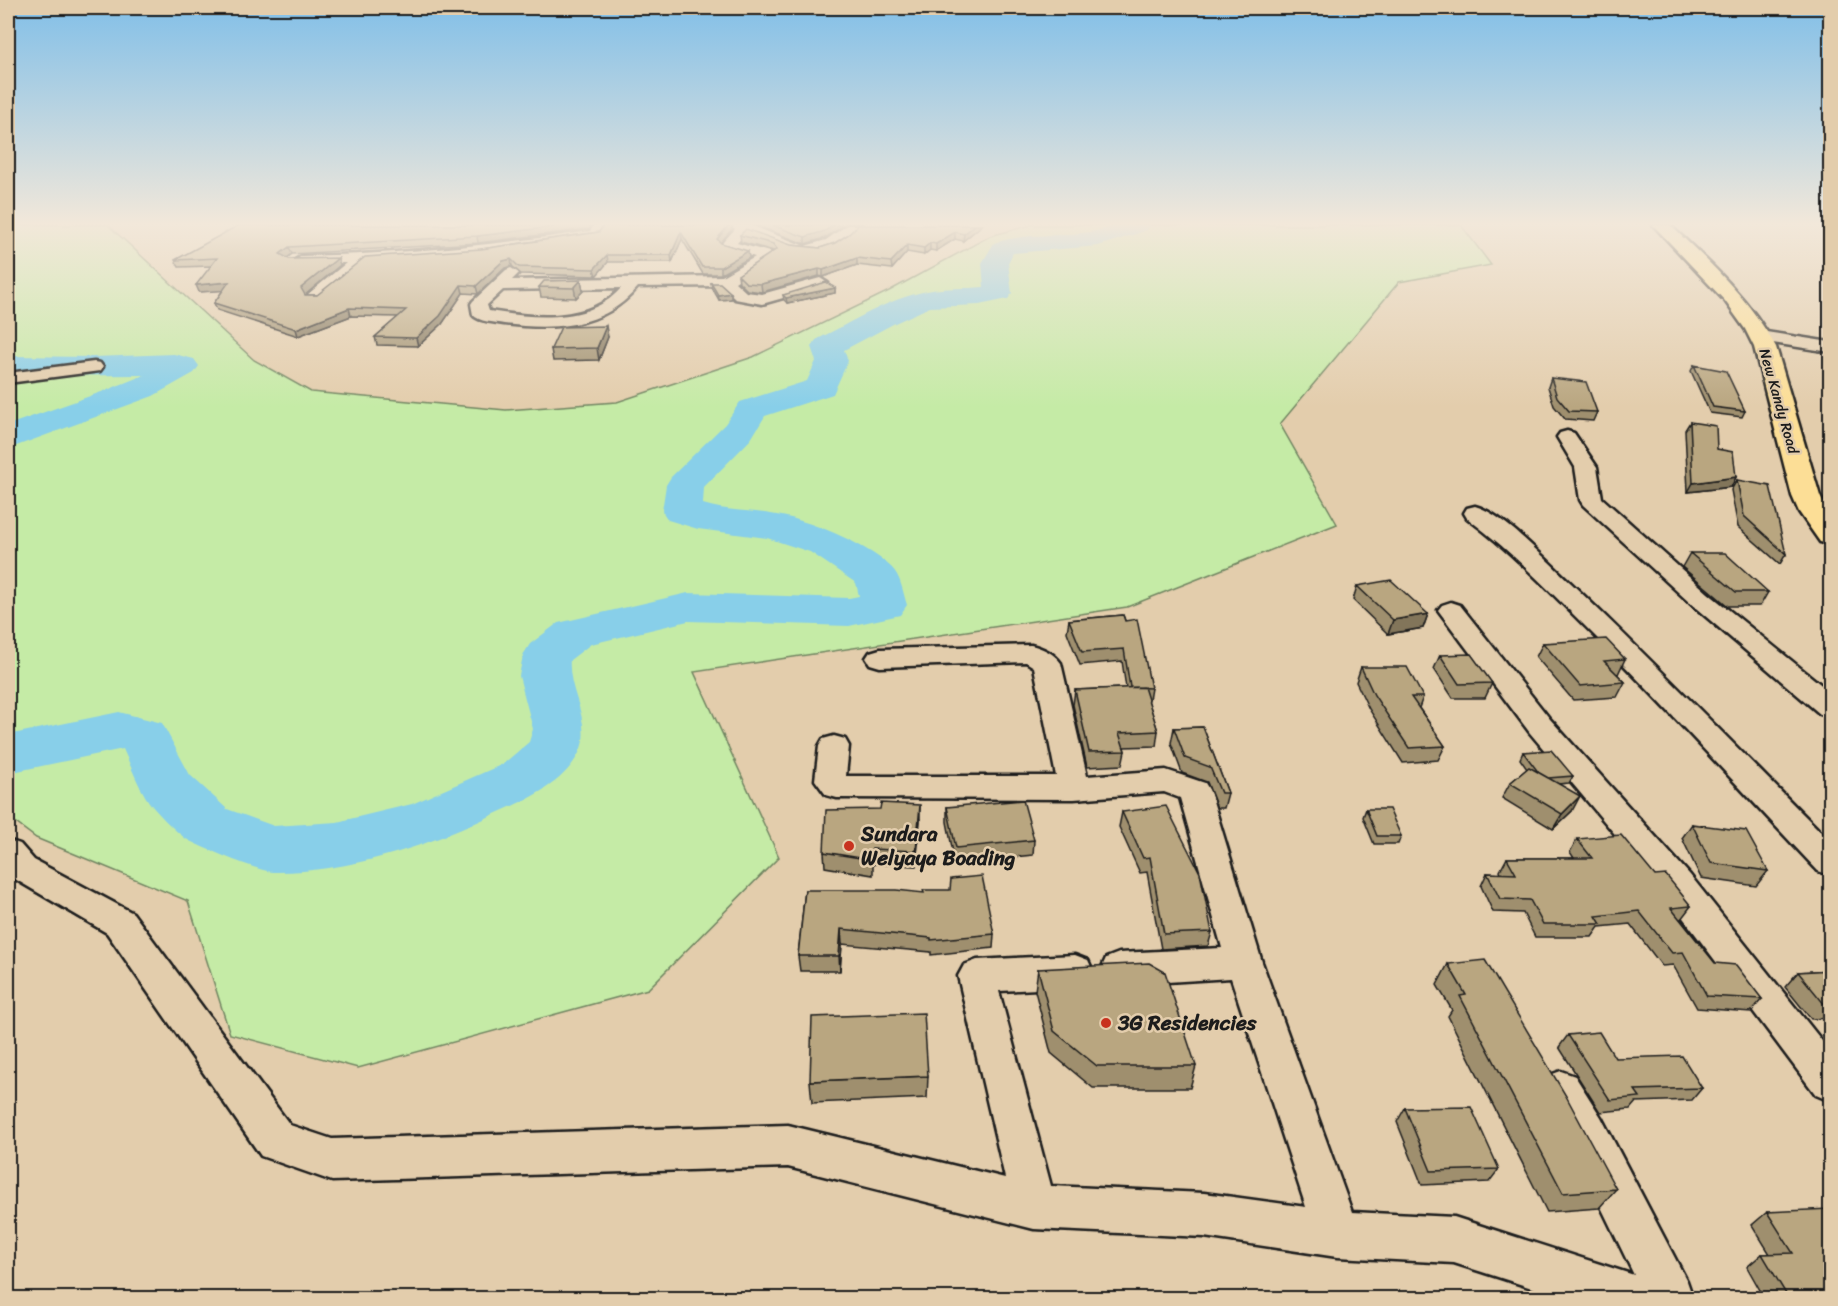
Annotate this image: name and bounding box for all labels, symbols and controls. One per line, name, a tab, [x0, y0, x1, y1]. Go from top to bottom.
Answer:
street label: New Kandy Road	[1752, 345, 1807, 458]
place label: Sundara Welyaya Boading	[860, 815, 1016, 877]
marker: Sundara Welyaya Boading	[842, 839, 856, 853]
place label: 3G Residencies	[1117, 1004, 1257, 1042]
marker: 3G Residencies	[1099, 1016, 1113, 1030]

